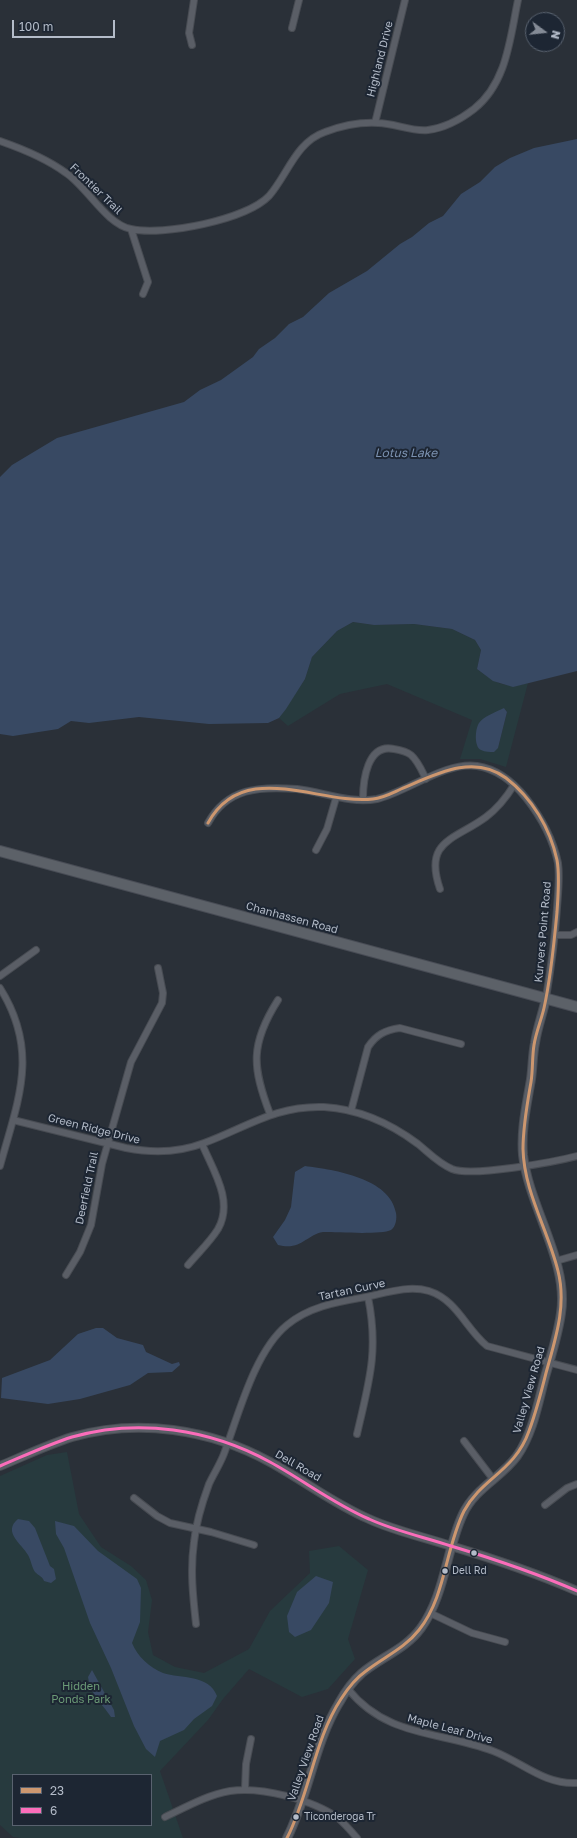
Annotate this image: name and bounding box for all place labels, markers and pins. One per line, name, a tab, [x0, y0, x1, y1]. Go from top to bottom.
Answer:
unlabelled marker	[469, 1548, 479, 1558]
place label: Dell Rd	[452, 1565, 487, 1577]
marker: Dell Rd	[440, 1566, 450, 1576]
place label: Ticonderoga Tr	[304, 1811, 376, 1823]
marker: Ticonderoga Tr	[291, 1812, 301, 1822]

